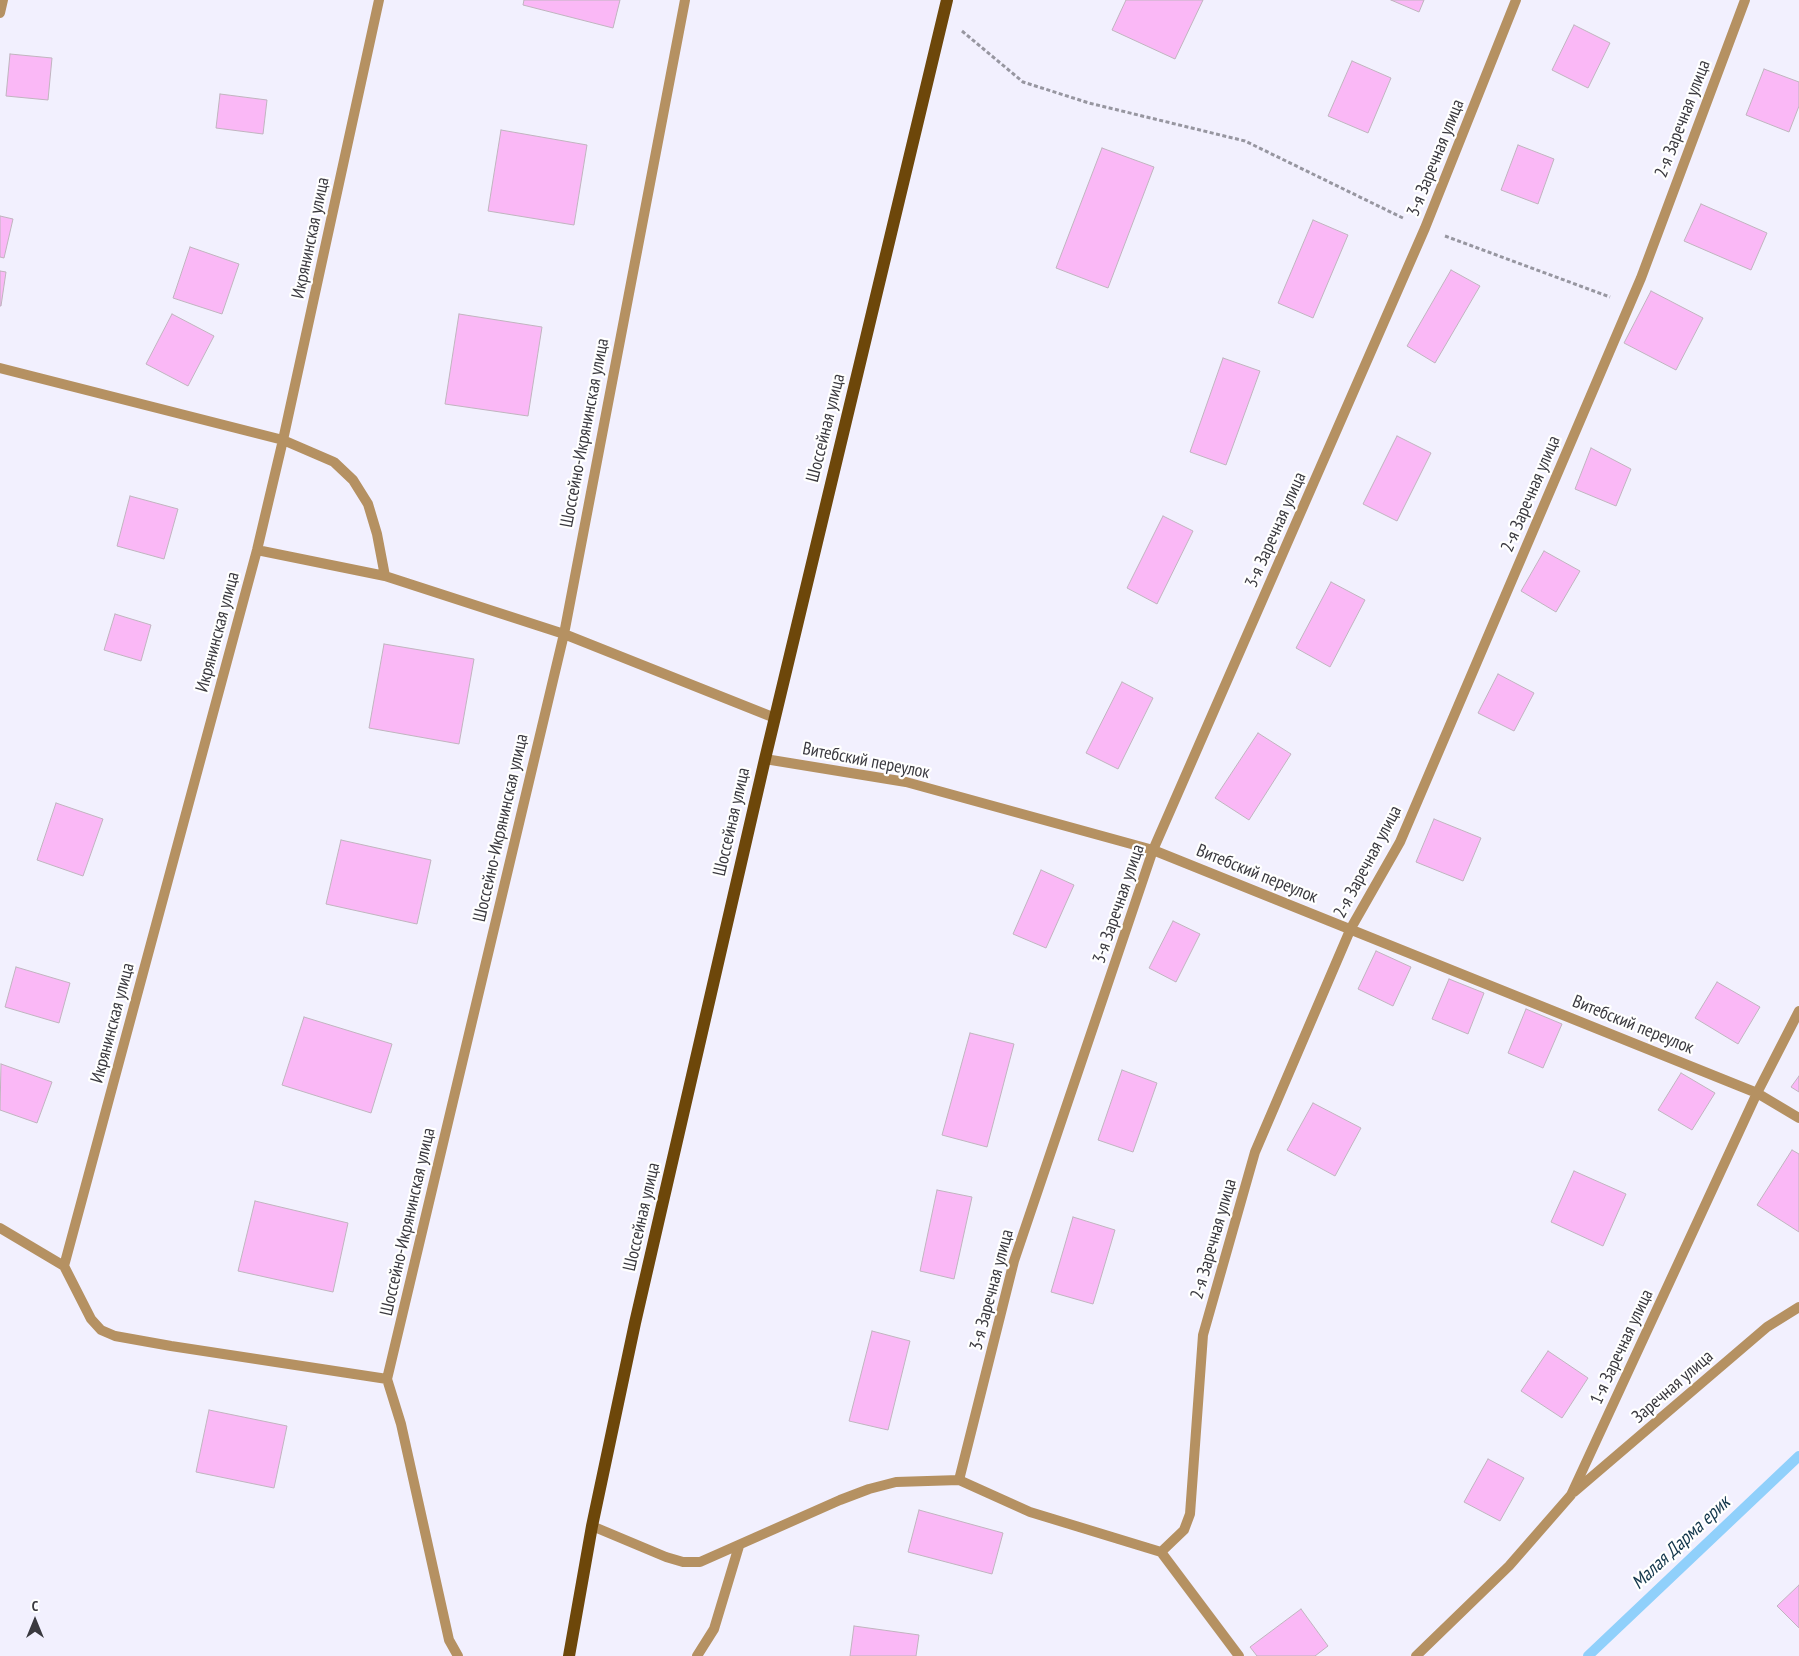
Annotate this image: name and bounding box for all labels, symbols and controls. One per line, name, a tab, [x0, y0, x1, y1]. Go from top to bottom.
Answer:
street label: 2-я Заречная улица	[1651, 57, 1715, 181]
street label: 3-я Заречная улица	[1403, 96, 1469, 220]
street label: Икрянинская улица	[288, 175, 334, 301]
street label: Шоссейно-Икрянинская улица	[556, 337, 614, 529]
street label: Шоссейная улица	[802, 372, 850, 484]
street label: 2-я Заречная улица	[1497, 433, 1565, 555]
street label: 3-я Заречная улица	[1241, 469, 1311, 591]
street label: Икрянинская улица	[192, 570, 244, 694]
street label: Шоссейно-Икрянинская улица	[469, 732, 533, 924]
street label: Витебский переулок	[801, 738, 931, 784]
street label: Шоссейная улица	[709, 766, 755, 878]
street label: 2-я Заречная улица	[1329, 802, 1407, 922]
street label: Витебский переулок	[1193, 840, 1321, 908]
street label: 3-я Заречная улица	[1089, 842, 1149, 966]
street label: Икрянинская улица	[87, 961, 139, 1085]
street label: Витебский переулок	[1569, 991, 1697, 1059]
street label: Шоссейно-Икрянинская улица	[376, 1126, 440, 1318]
street label: Шоссейная улица	[619, 1161, 665, 1273]
street label: 2-я Заречная улица	[1186, 1176, 1242, 1302]
street label: 3-я Заречная улица	[965, 1227, 1019, 1353]
street label: 1-я Заречная улица	[1586, 1286, 1658, 1408]
street label: Заречная улица	[1628, 1346, 1718, 1428]
water label: Малая Дарма ерик	[1627, 1492, 1735, 1594]
north arrow	[10, 1596, 60, 1646]
text: С	[32, 1597, 38, 1615]

